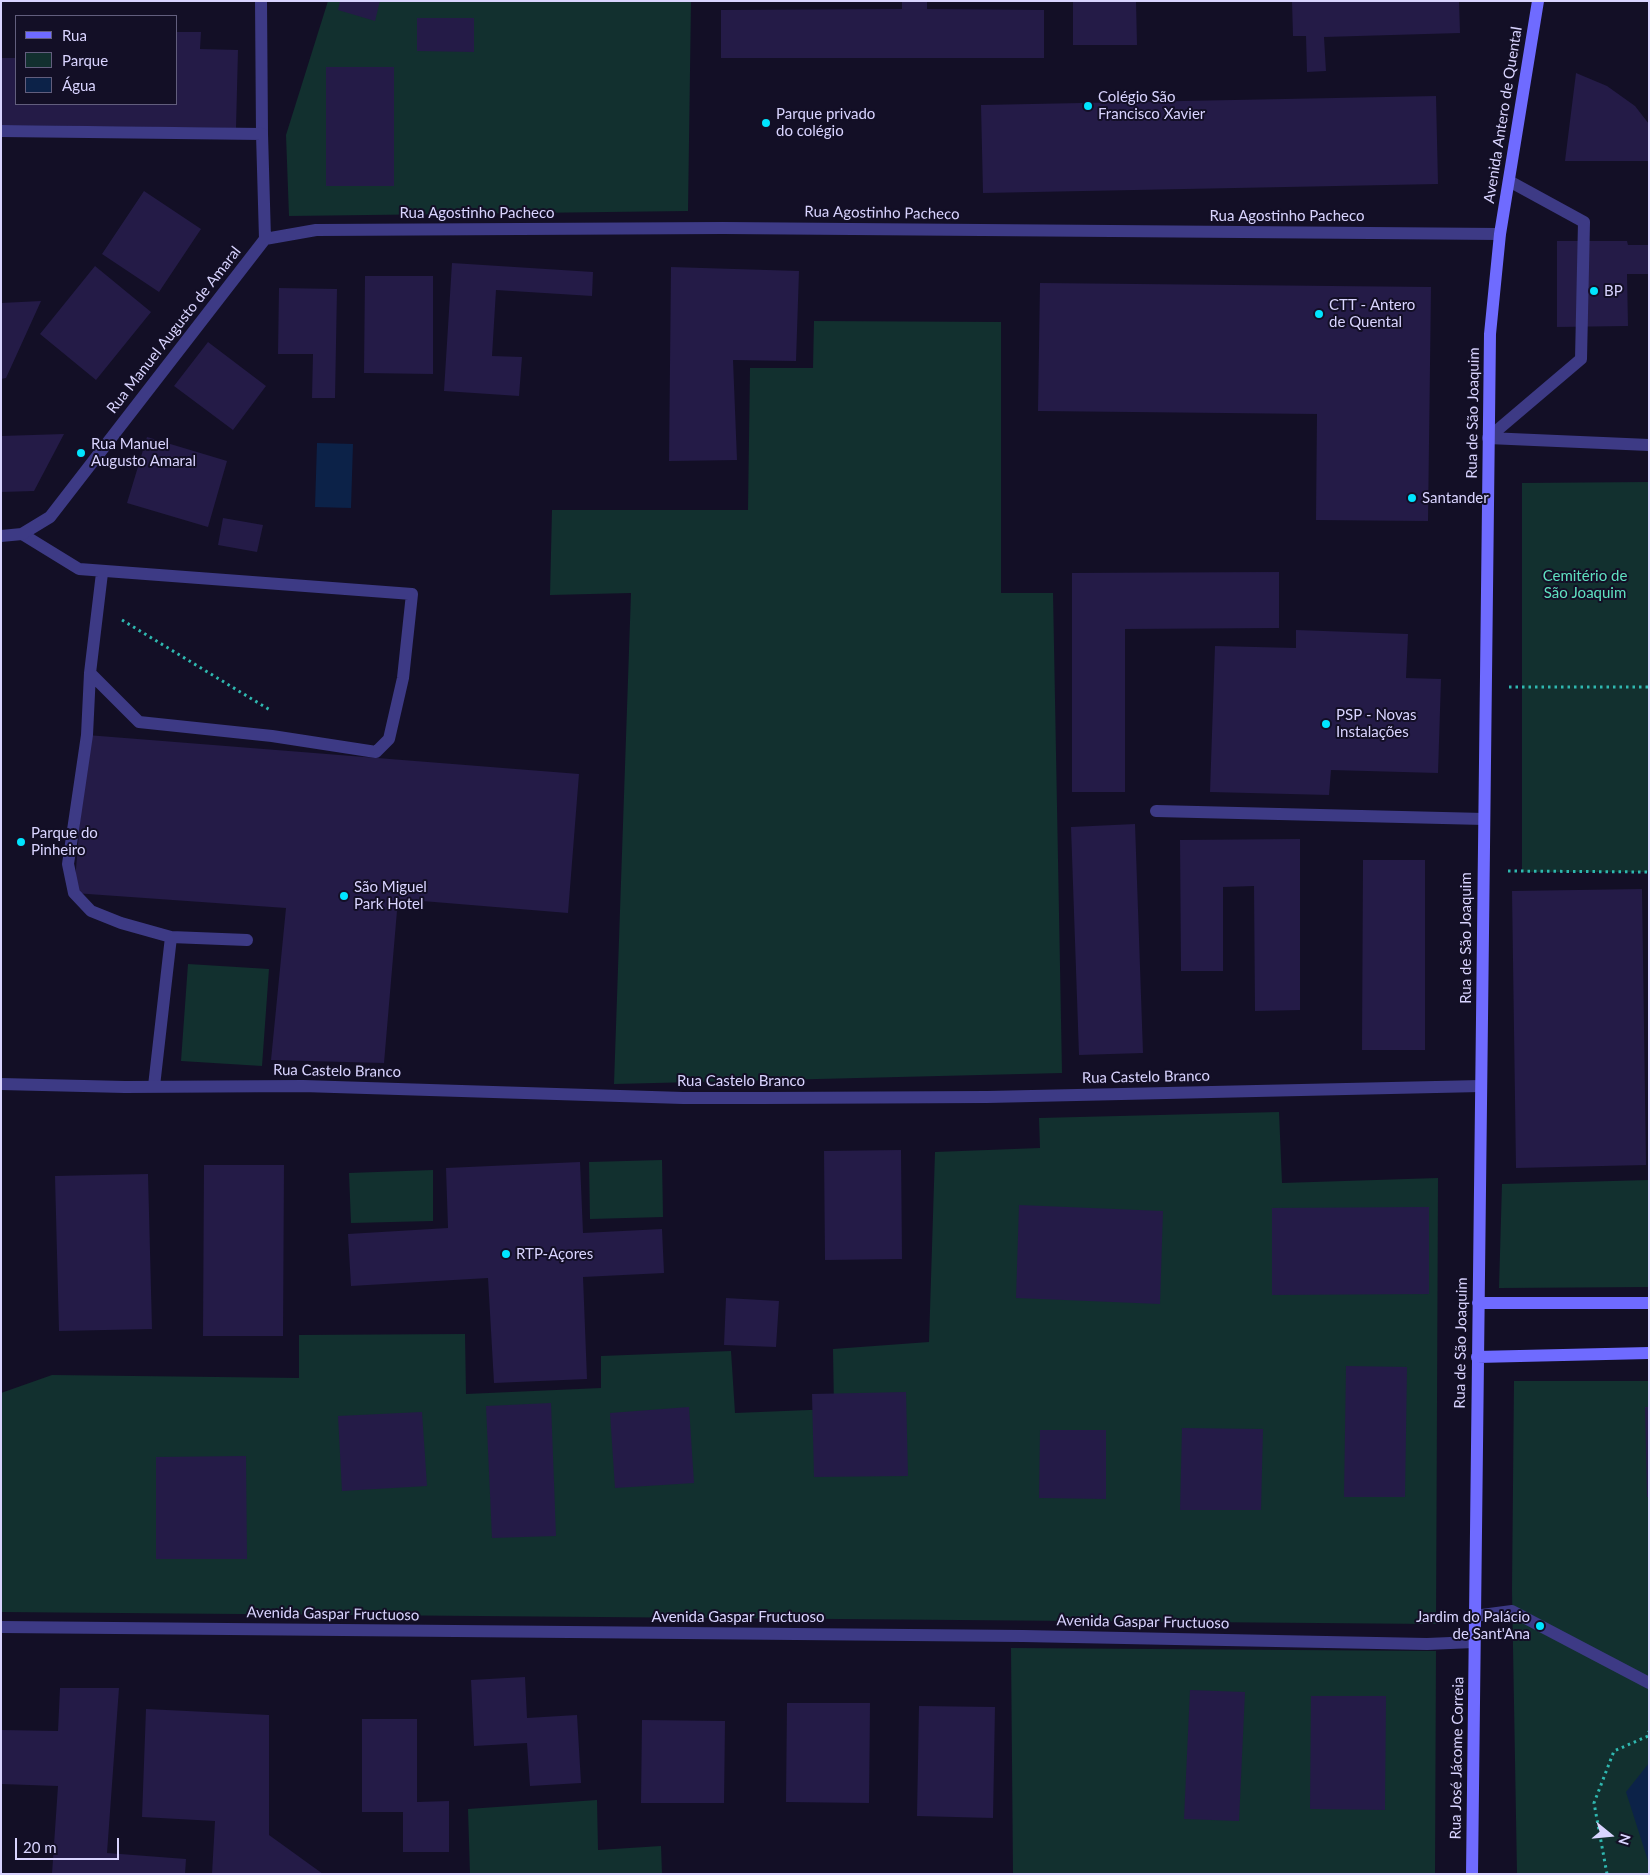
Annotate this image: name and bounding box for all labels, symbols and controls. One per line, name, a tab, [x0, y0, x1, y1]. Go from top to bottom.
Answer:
legend	[15, 15, 178, 105]
street label: Avenida Antero de Quental	[1480, 25, 1526, 205]
text: Rua	[62, 26, 87, 44]
text: Parque	[62, 51, 108, 69]
text: Água	[62, 76, 96, 94]
place label: Colégio São Francisco Xavier	[1098, 88, 1205, 123]
marker: Colégio São Francisco Xavier	[1082, 100, 1094, 112]
place label: Parque privado do colégio	[776, 105, 875, 140]
marker: Parque privado do colégio	[760, 117, 772, 129]
street label: Rua Agostinho Pacheco	[804, 203, 960, 223]
street label: Rua Agostinho Pacheco	[399, 204, 555, 222]
street label: Rua Agostinho Pacheco	[1209, 207, 1365, 225]
street label: Rua Manuel Augusto de Amaral	[103, 243, 245, 417]
place label: BP	[1604, 282, 1623, 300]
marker: BP	[1588, 285, 1600, 297]
place label: CTT - Antero de Quental	[1329, 296, 1415, 331]
marker: CTT - Antero de Quental	[1313, 308, 1325, 320]
street label: Rua de São Joaquim	[1463, 347, 1483, 479]
place label: Rua Manuel Augusto Amaral	[91, 435, 196, 470]
marker: Rua Manuel Augusto Amaral	[75, 447, 87, 459]
place label: Santander	[1422, 489, 1489, 507]
marker: Santander	[1406, 492, 1418, 504]
park label: Cemitério de São Joaquim	[1543, 567, 1627, 602]
place label: PSP - Novas Instalações	[1336, 706, 1416, 741]
marker: PSP - Novas Instalações	[1320, 718, 1332, 730]
place label: Parque do Pinheiro	[31, 824, 98, 859]
marker: Parque do Pinheiro	[15, 836, 27, 848]
street label: Rua de São Joaquim	[1457, 872, 1475, 1004]
place label: São Miguel Park Hotel	[354, 878, 427, 913]
marker: São Miguel Park Hotel	[338, 890, 350, 902]
street label: Rua Castelo Branco	[273, 1061, 401, 1081]
street label: Rua Castelo Branco	[1082, 1067, 1210, 1087]
street label: Rua Castelo Branco	[677, 1072, 805, 1090]
place label: RTP-Açores	[516, 1245, 593, 1263]
marker: RTP-Açores	[500, 1248, 512, 1260]
street label: Rua de São Joaquim	[1451, 1277, 1471, 1409]
street label: Avenida Gaspar Fructuoso	[246, 1603, 420, 1625]
street label: Avenida Gaspar Fructuoso	[652, 1608, 824, 1626]
place label: Jardim do Palácio de Sant'Ana	[1416, 1608, 1530, 1643]
street label: Avenida Gaspar Fructuoso	[1056, 1611, 1230, 1633]
marker: Jardim do Palácio de Sant'Ana	[1534, 1620, 1546, 1632]
street label: Rua José Jácome Correia	[1447, 1677, 1467, 1839]
north arrow	[1585, 1810, 1635, 1860]
scale bar	[18, 1828, 121, 1860]
text: N	[1615, 1832, 1635, 1847]
text: 20 m	[23, 1838, 57, 1856]

